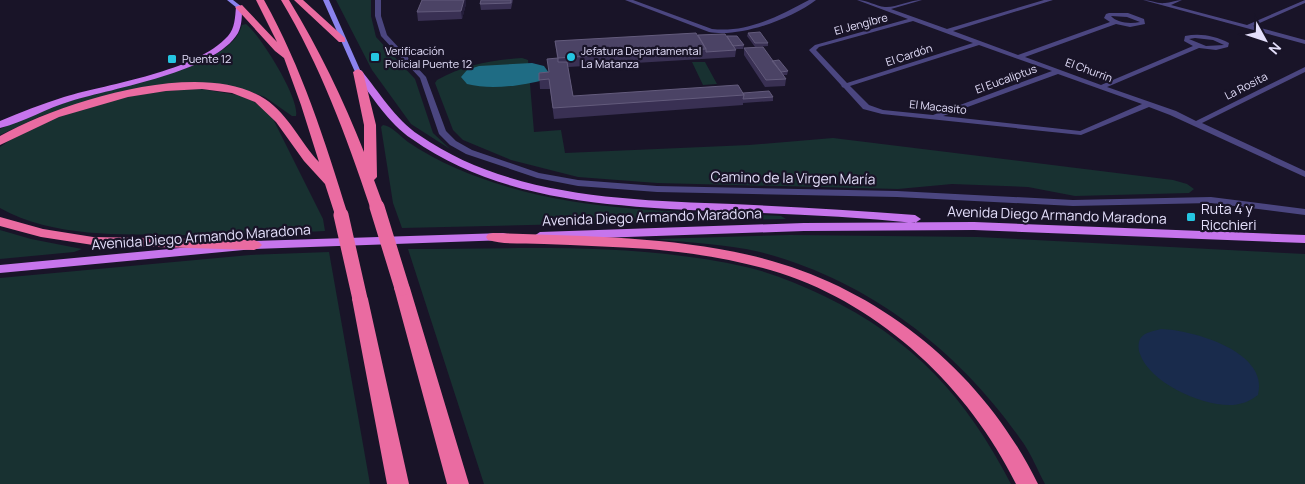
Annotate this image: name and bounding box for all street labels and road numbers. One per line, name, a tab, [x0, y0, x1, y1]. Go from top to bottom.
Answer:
street label: El Jengibre	[832, 9, 890, 38]
street label: El Cardón	[883, 40, 934, 69]
street label: El Churrin	[1064, 54, 1115, 85]
street label: El Eucaliptus	[973, 60, 1039, 97]
street label: La Rosita	[1222, 68, 1270, 103]
street label: El Macasito	[909, 96, 968, 117]
street label: Camino de la Virgen María	[711, 167, 875, 188]
street label: Avenida Diego Armando Maradona	[947, 201, 1167, 228]
street label: Avenida Diego Armando Maradona	[542, 203, 762, 230]
street label: Avenida Diego Armando Maradona	[91, 219, 311, 254]

